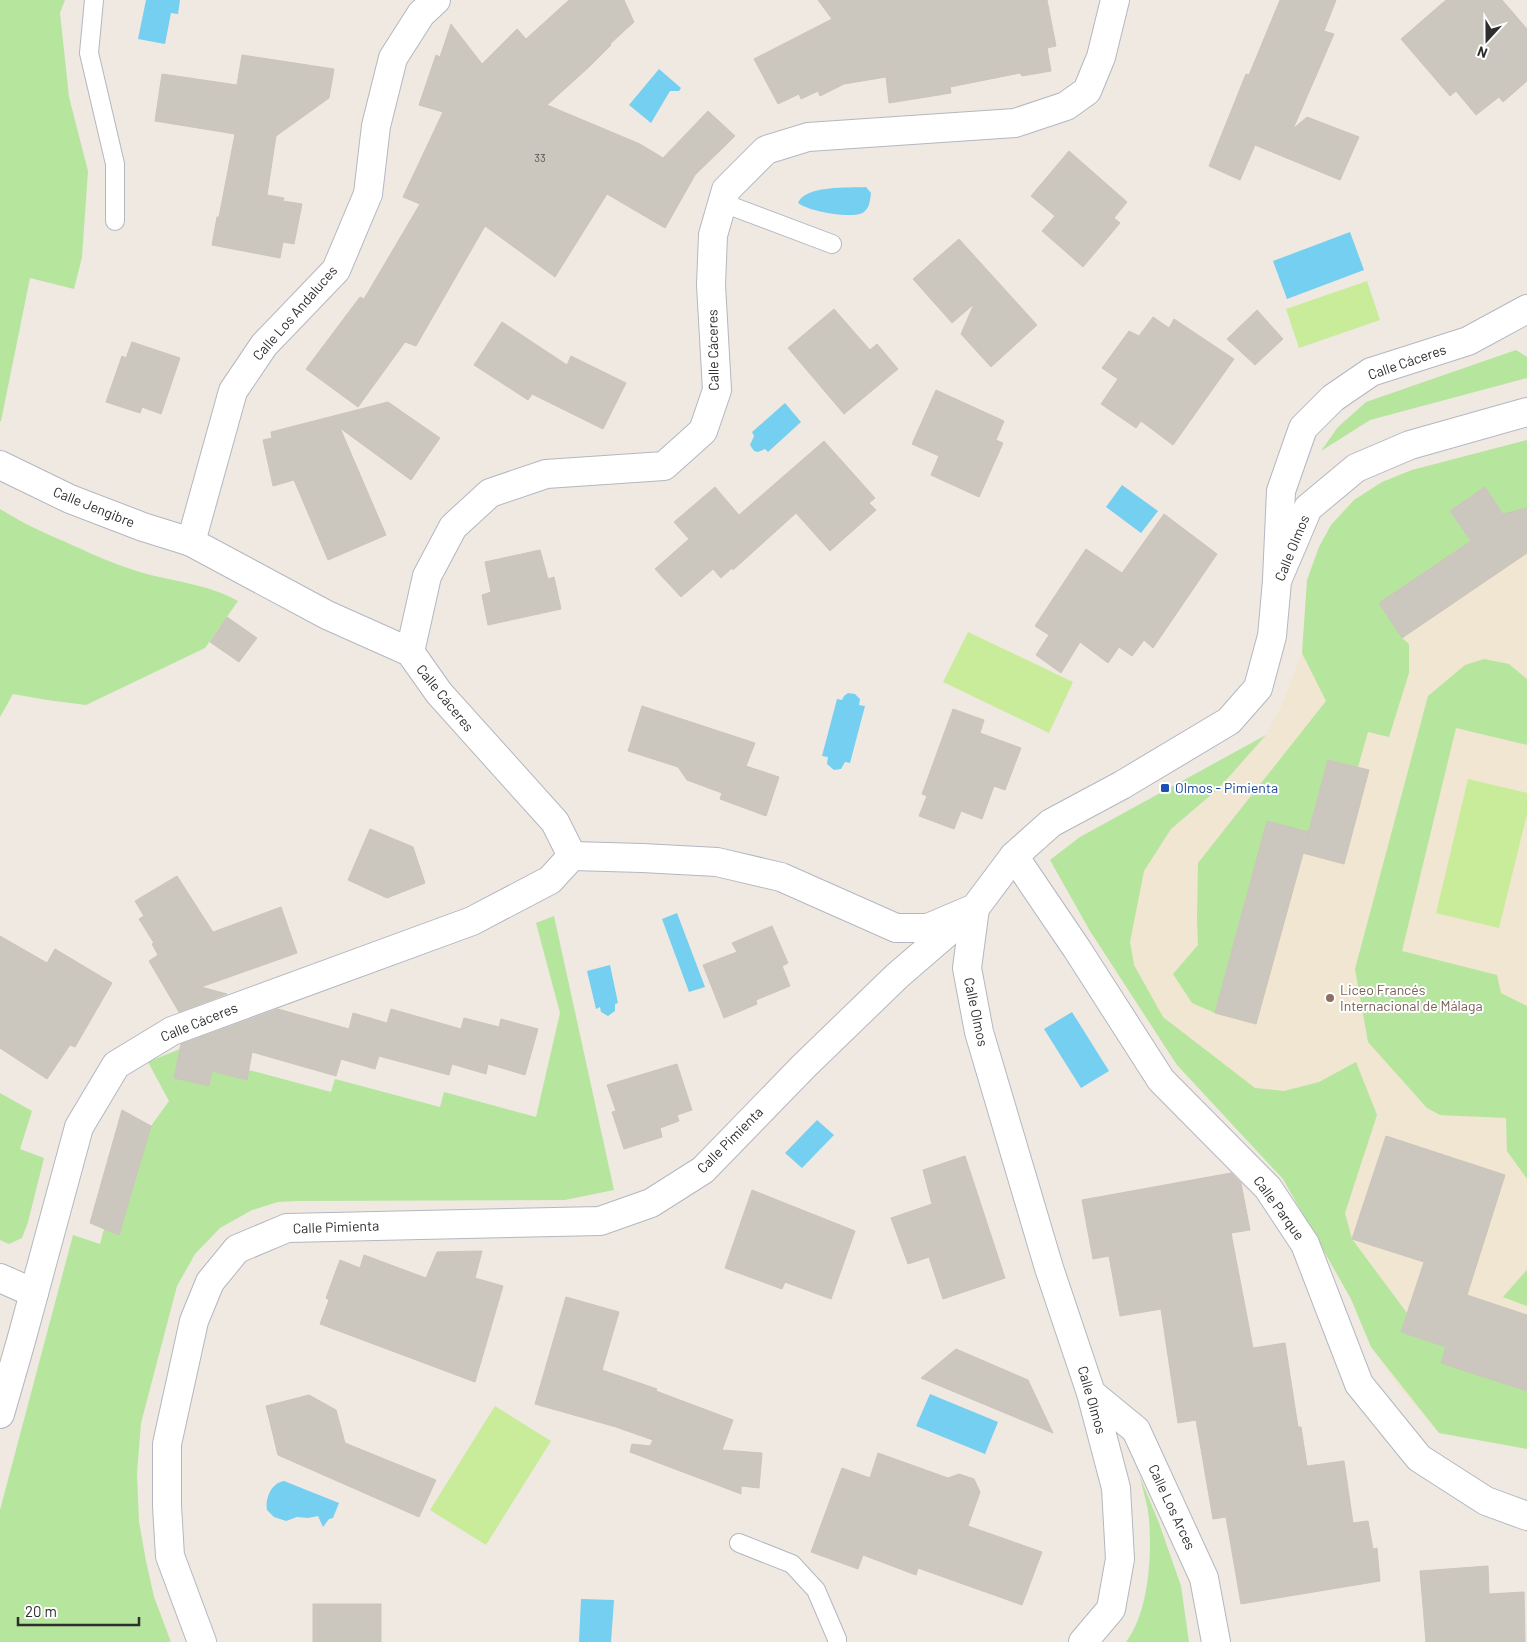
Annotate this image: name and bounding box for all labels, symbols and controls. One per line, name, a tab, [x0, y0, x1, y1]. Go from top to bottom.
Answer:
north arrow	[1462, 15, 1512, 65]
text: N	[1475, 43, 1490, 62]
house number: 33	[534, 151, 546, 164]
street label: Calle Los Andaluces	[249, 262, 341, 364]
street label: Calle Cáceres	[703, 309, 722, 391]
street label: Calle Cáceres	[1366, 340, 1448, 383]
street label: Calle Jengibre	[51, 482, 137, 531]
street label: Calle Olmos	[1271, 512, 1313, 583]
street label: Calle Cáceres	[413, 661, 478, 735]
place label: Olmos - Pimienta	[1175, 779, 1278, 796]
marker: Olmos - Pimienta	[1159, 782, 1171, 794]
street label: Calle Olmos	[961, 976, 992, 1048]
place label: Liceo Francés Internacional de Málaga	[1340, 981, 1483, 1014]
marker: Liceo Francés Internacional de Málaga	[1324, 992, 1336, 1004]
street label: Calle Cáceres	[158, 998, 240, 1045]
street label: Calle Pimienta	[693, 1103, 766, 1176]
street label: Calle Parque	[1250, 1172, 1308, 1243]
street label: Calle Pimienta	[292, 1216, 380, 1237]
street label: Calle Olmos	[1075, 1364, 1110, 1436]
street label: Calle Los Arces	[1145, 1461, 1200, 1552]
scale bar	[18, 1594, 139, 1626]
text: 20 m	[25, 1602, 57, 1620]

